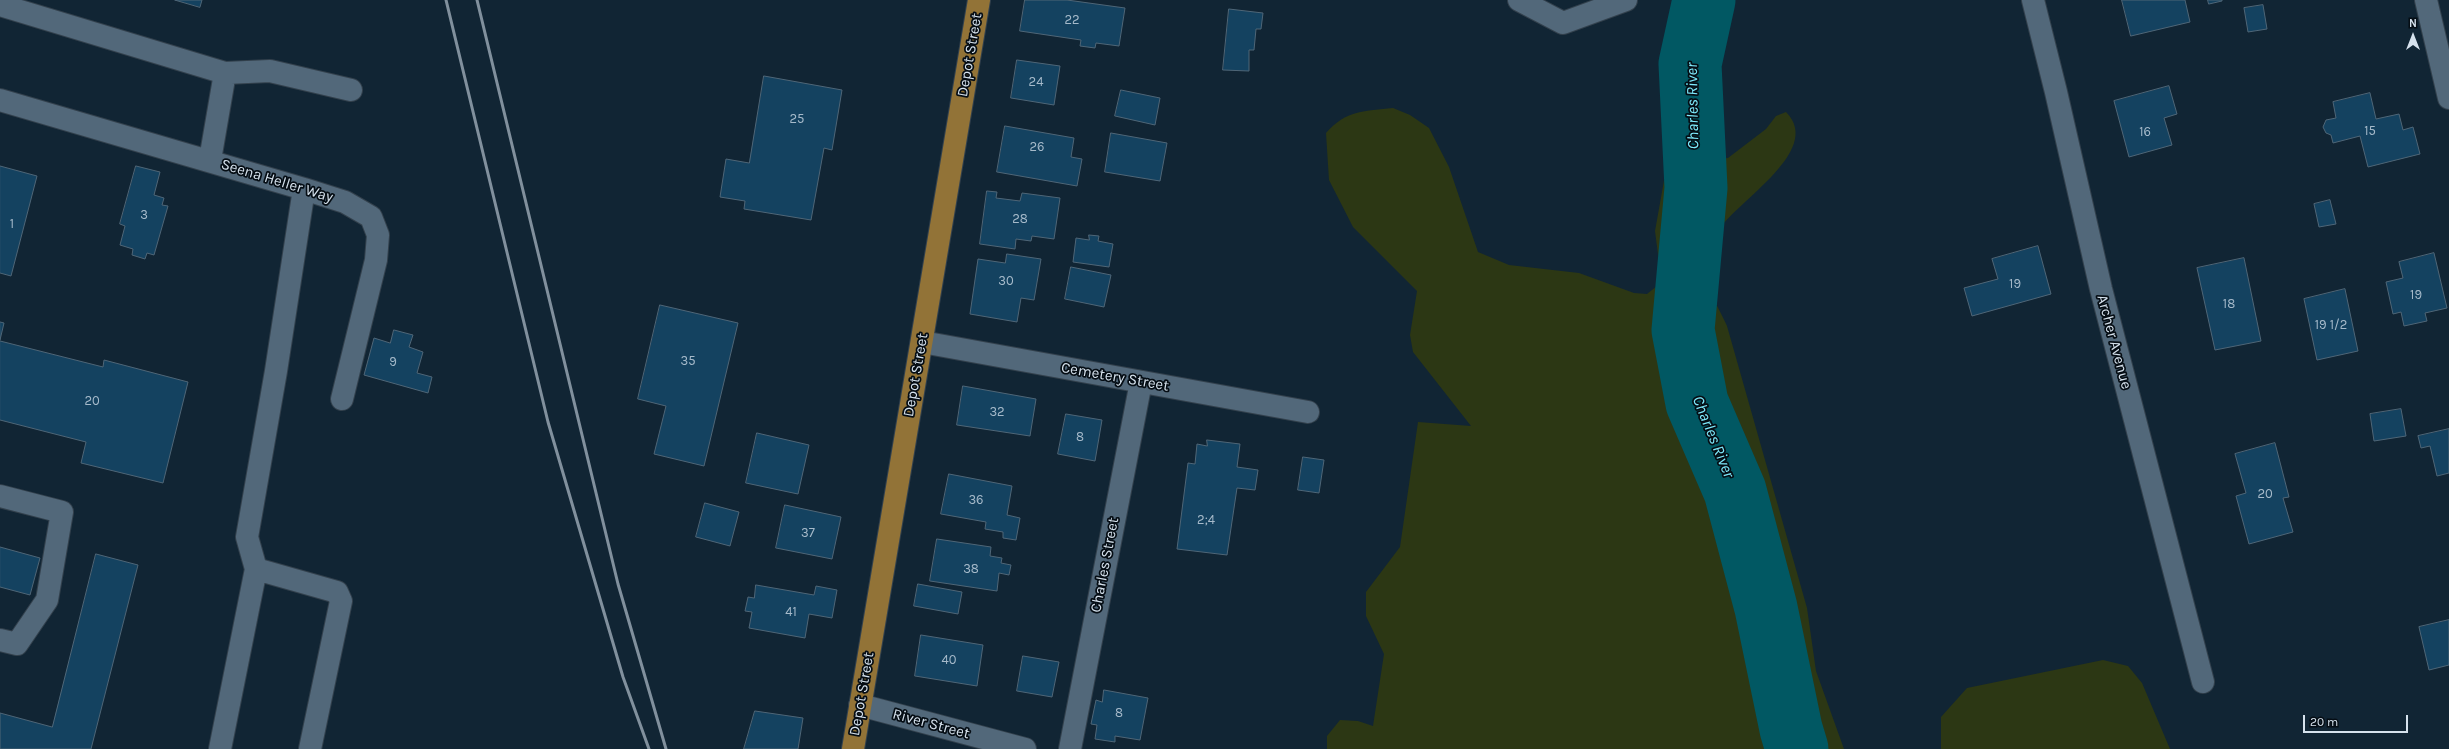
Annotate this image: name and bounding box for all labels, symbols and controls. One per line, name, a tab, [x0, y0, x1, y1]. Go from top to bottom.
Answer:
street label: Depot Street	[954, 12, 986, 98]
house number: 22	[1064, 12, 1080, 28]
north arrow	[2393, 16, 2433, 56]
text: N	[2409, 17, 2417, 30]
water label: Charles River	[1683, 62, 1703, 150]
house number: 24	[1029, 74, 1043, 90]
house number: 25	[790, 111, 804, 127]
house number: 15	[2364, 123, 2376, 139]
house number: 16	[2139, 124, 2151, 140]
house number: 26	[1030, 139, 1044, 155]
street label: Seena Heller Way	[219, 155, 335, 207]
house number: 3	[140, 207, 148, 223]
house number: 28	[1012, 211, 1028, 227]
house number: 1	[10, 216, 14, 232]
house number: 30	[998, 273, 1014, 289]
house number: 19	[2009, 276, 2021, 292]
house number: 19	[2410, 287, 2422, 303]
street label: Archer Avenue	[2093, 293, 2135, 391]
house number: 18	[2223, 296, 2235, 312]
house number: 19 1/2	[2315, 317, 2347, 333]
street label: Depot Street	[900, 332, 932, 418]
house number: 35	[680, 353, 696, 369]
house number: 9	[389, 354, 397, 370]
street label: Cemetery Street	[1060, 359, 1170, 395]
house number: 20	[84, 393, 100, 409]
water label: Charles River	[1688, 393, 1738, 481]
house number: 32	[989, 404, 1005, 420]
house number: 8	[1076, 429, 1084, 445]
house number: 20	[2257, 486, 2273, 502]
house number: 36	[968, 492, 984, 508]
house number: 2;4	[1197, 512, 1215, 528]
street label: Charles Street	[1087, 516, 1123, 614]
house number: 37	[801, 525, 815, 541]
house number: 38	[963, 561, 979, 577]
house number: 41	[785, 604, 797, 620]
street label: Depot Street	[846, 651, 878, 737]
house number: 40	[942, 652, 956, 668]
street label: River Street	[890, 705, 972, 743]
house number: 8	[1115, 705, 1123, 721]
scale bar	[2305, 707, 2410, 733]
text: 20 m	[2310, 715, 2338, 729]

